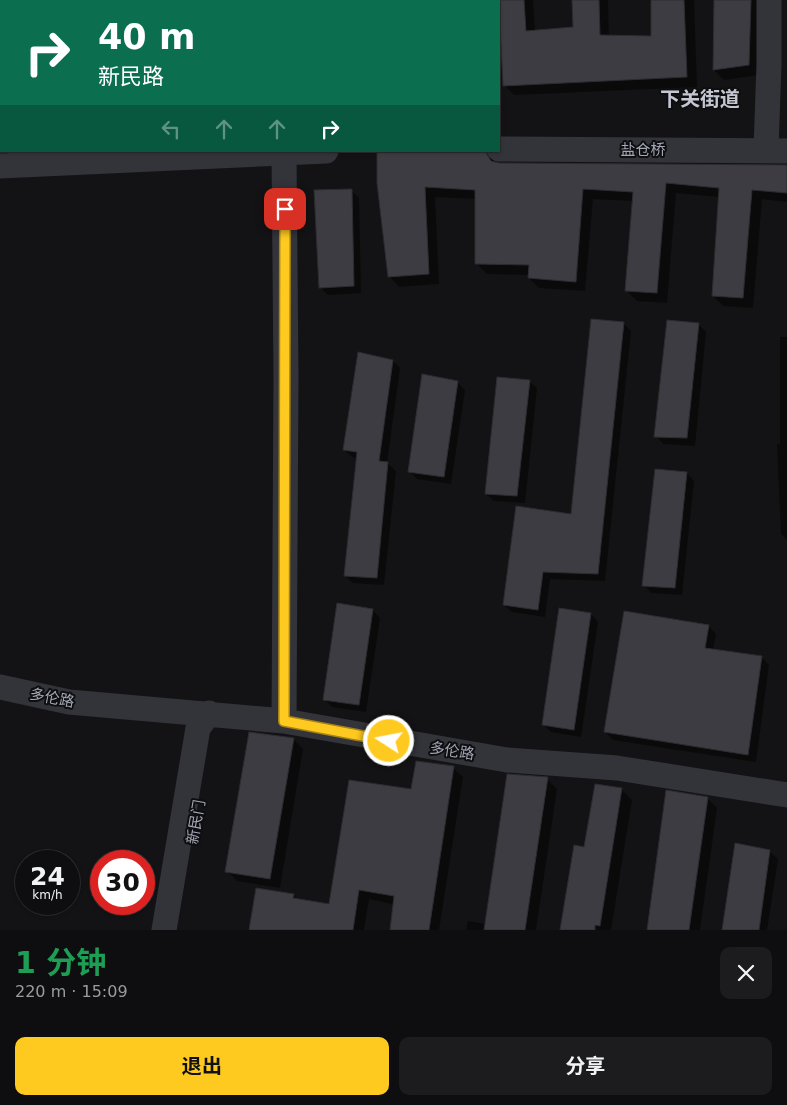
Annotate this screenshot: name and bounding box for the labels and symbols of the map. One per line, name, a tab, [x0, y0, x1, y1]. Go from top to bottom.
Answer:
district label: 下关街道	[660, 87, 740, 111]
street label: 盐仓桥	[620, 141, 666, 159]
pin	[264, 188, 306, 230]
street label: 多伦路	[28, 685, 76, 711]
position arrow	[362, 714, 414, 766]
street label: 多伦路	[428, 739, 476, 763]
street label: 新民门	[183, 798, 209, 846]
speed limit sign: 30	[90, 850, 155, 915]

